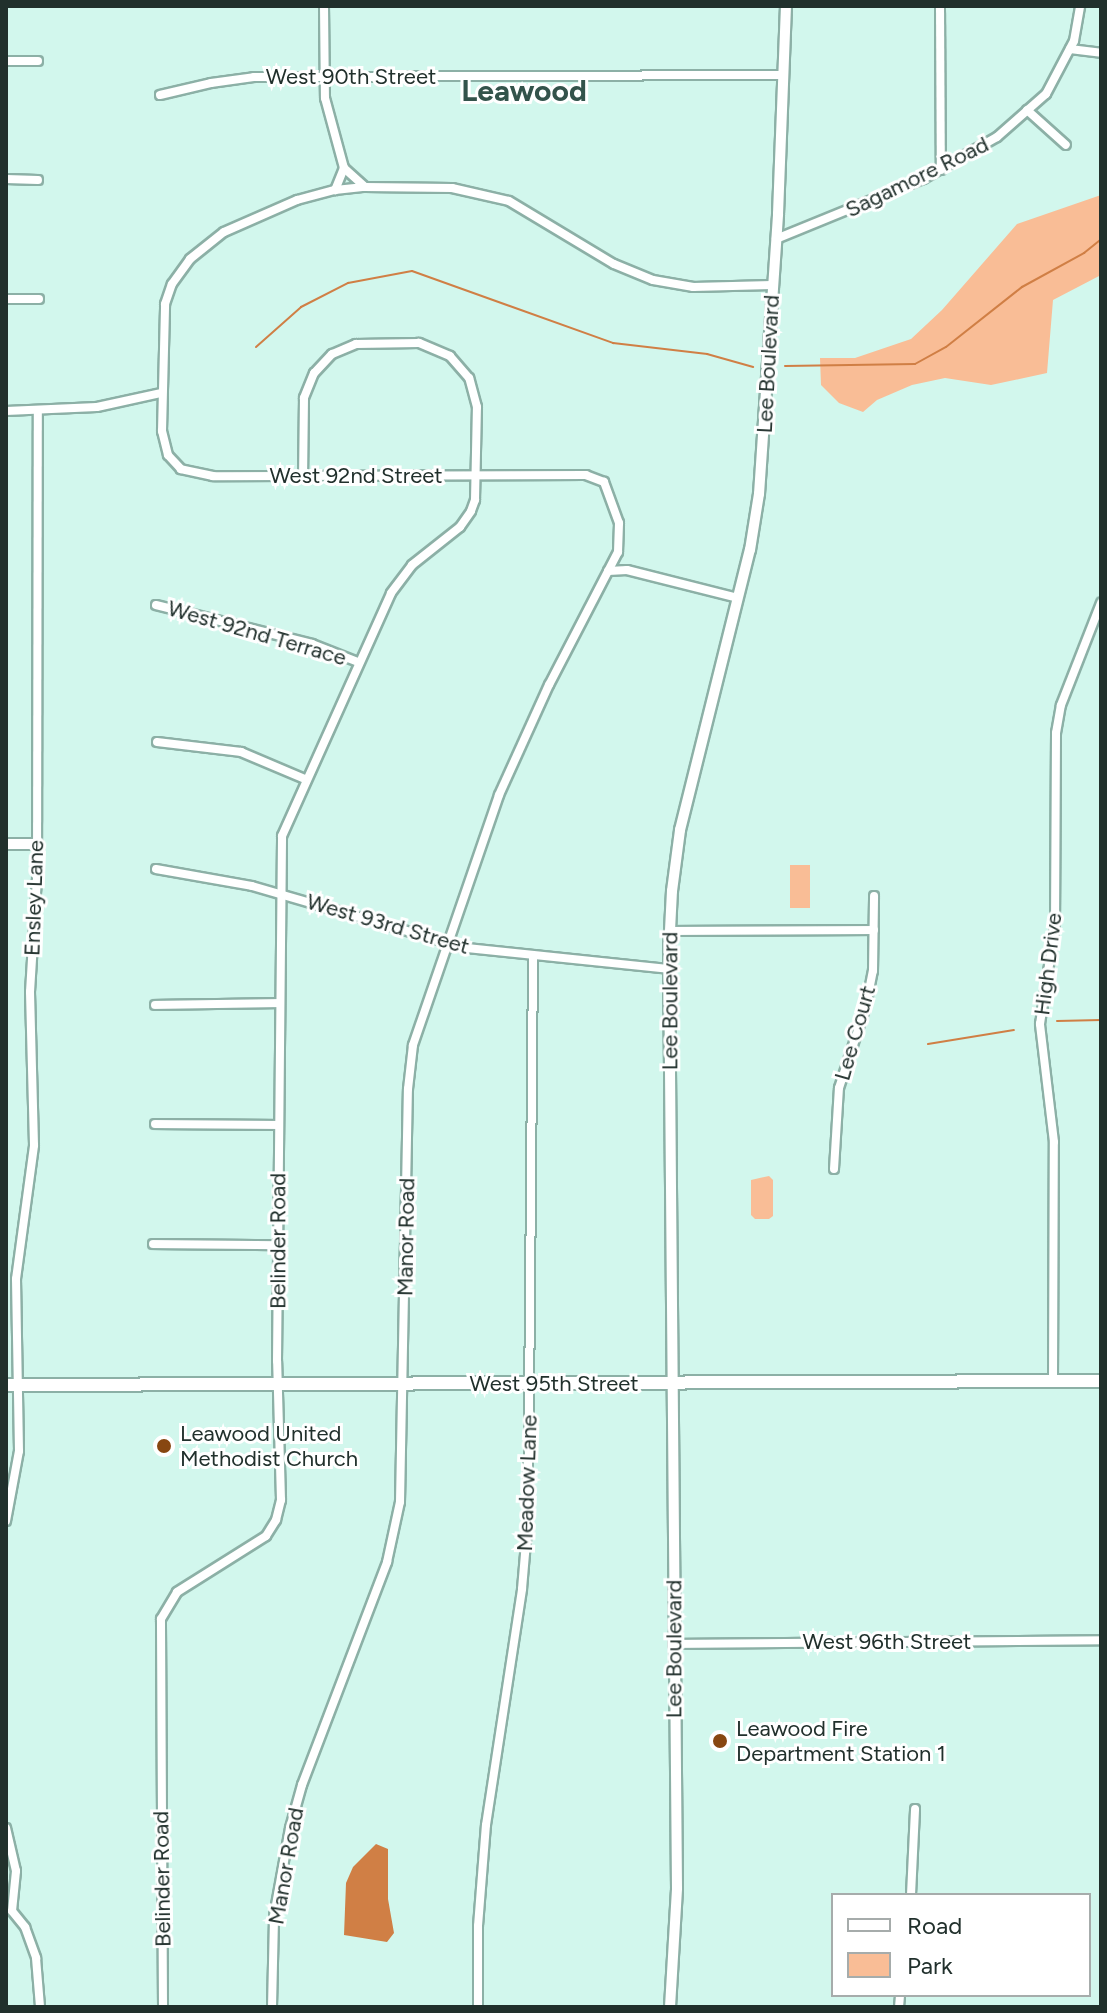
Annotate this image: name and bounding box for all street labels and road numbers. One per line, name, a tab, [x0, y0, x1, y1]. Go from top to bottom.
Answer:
street label: West 90th Street	[266, 64, 436, 90]
street label: Sagamore Road	[841, 131, 993, 223]
street label: Lee Boulevard	[751, 294, 785, 434]
street label: West 92nd Street	[269, 463, 443, 489]
street label: West 92nd Terrace	[165, 595, 349, 671]
street label: Ensley Lane	[19, 840, 49, 956]
street label: West 93rd Street	[304, 888, 472, 960]
street label: High Drive	[1029, 911, 1067, 1017]
street label: Lee Boulevard	[657, 932, 683, 1070]
street label: Lee Court	[829, 982, 881, 1084]
street label: Belinder Road	[265, 1173, 291, 1309]
street label: Manor Road	[392, 1178, 420, 1296]
street label: West 95th Street	[470, 1371, 638, 1397]
street label: Meadow Lane	[511, 1414, 543, 1552]
street label: Lee Boulevard	[661, 1580, 687, 1718]
street label: West 96th Street	[803, 1629, 971, 1655]
street label: Manor Road	[263, 1805, 309, 1927]
street label: Belinder Road	[148, 1811, 176, 1947]

